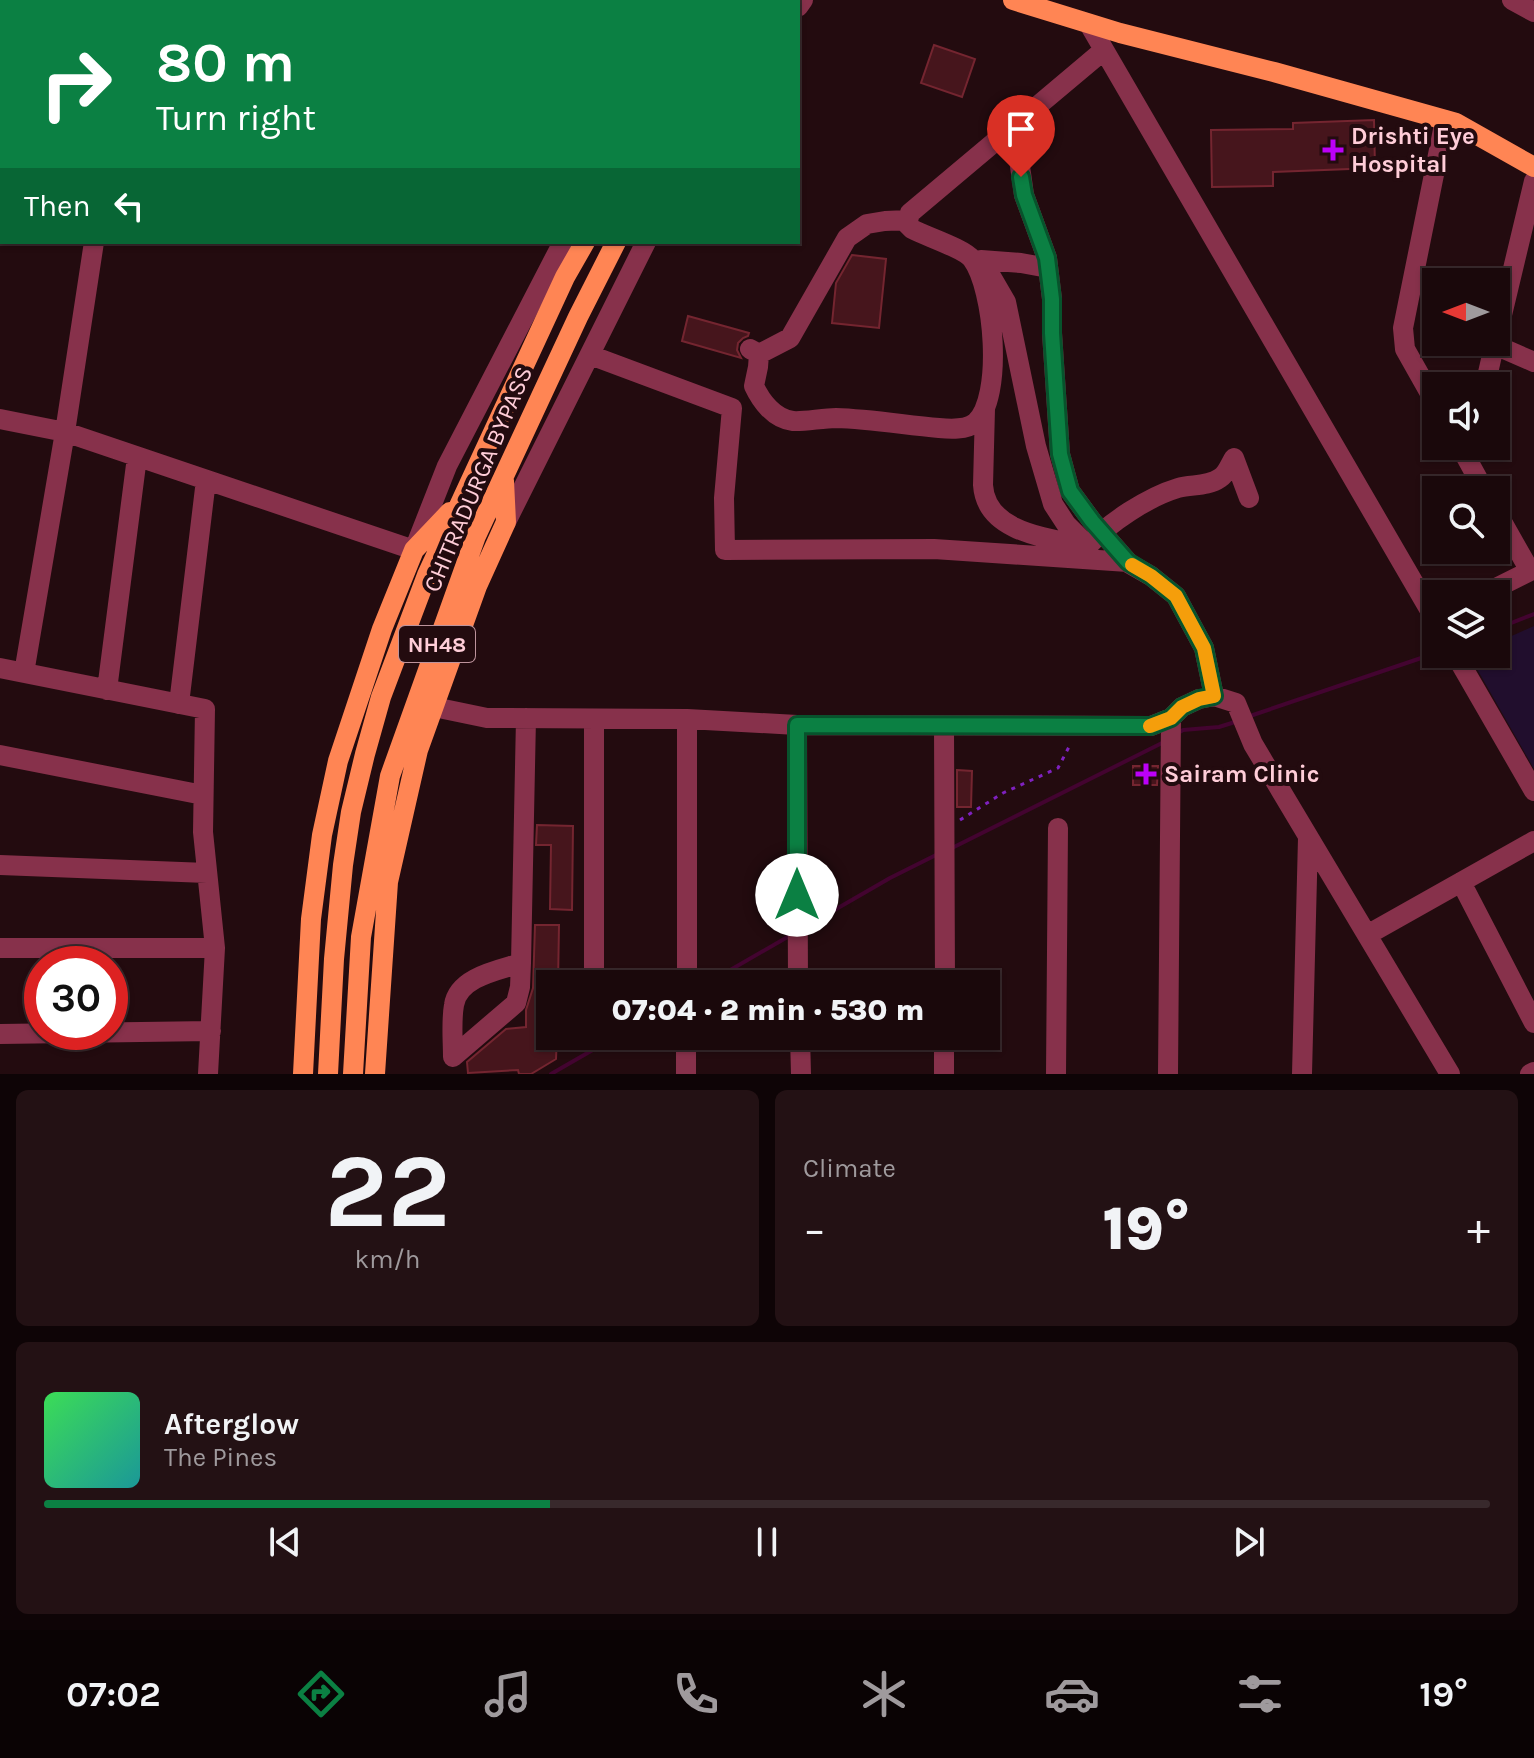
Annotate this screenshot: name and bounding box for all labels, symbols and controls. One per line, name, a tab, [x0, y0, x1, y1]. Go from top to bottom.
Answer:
text: 80 m	[156, 30, 295, 95]
icon: right	[24, 32, 128, 136]
pin	[987, 95, 1055, 177]
text: Turn right	[156, 97, 316, 139]
icon: arrive	[999, 107, 1043, 151]
place label: Drishti Eye Hospital	[1351, 122, 1475, 178]
marker: Drishti Eye Hospital	[1322, 139, 1344, 161]
icon: left	[107, 184, 151, 228]
text: Then	[24, 188, 91, 224]
north arrow	[1422, 268, 1510, 356]
map controls	[1422, 268, 1510, 668]
street label: CHITRADURGA BYPASS	[418, 362, 538, 596]
button: sound	[1422, 372, 1510, 460]
button: search	[1422, 476, 1510, 564]
button: layers	[1422, 580, 1510, 668]
road number: NH48	[399, 626, 475, 662]
place label: Sairam Clinic	[1164, 760, 1319, 788]
marker: Sairam Clinic	[1135, 763, 1157, 785]
position arrow	[755, 853, 839, 937]
speed limit sign: 30	[24, 946, 128, 1050]
text: 07:04 · 2 min · 530 m	[612, 992, 924, 1028]
text: 22	[325, 1131, 450, 1252]
text: Climate	[803, 1153, 896, 1184]
text: 19°	[1103, 1194, 1190, 1264]
text: −	[803, 1204, 826, 1255]
text: +	[1467, 1204, 1490, 1255]
text: km/h	[355, 1244, 420, 1275]
text: Afterglow	[164, 1406, 299, 1442]
text: The Pines	[164, 1442, 277, 1473]
icon: previous	[263, 1520, 307, 1564]
icon: pause	[745, 1520, 789, 1564]
icon: next	[1227, 1520, 1271, 1564]
icon: directions	[293, 1666, 349, 1722]
icon: music	[480, 1666, 536, 1722]
icon: phone	[668, 1666, 724, 1722]
icon: climate	[856, 1666, 912, 1722]
icon: car	[1044, 1666, 1100, 1722]
icon: filters	[1232, 1666, 1288, 1722]
text: 07:02	[66, 1673, 161, 1715]
text: 19°	[1419, 1673, 1468, 1715]

